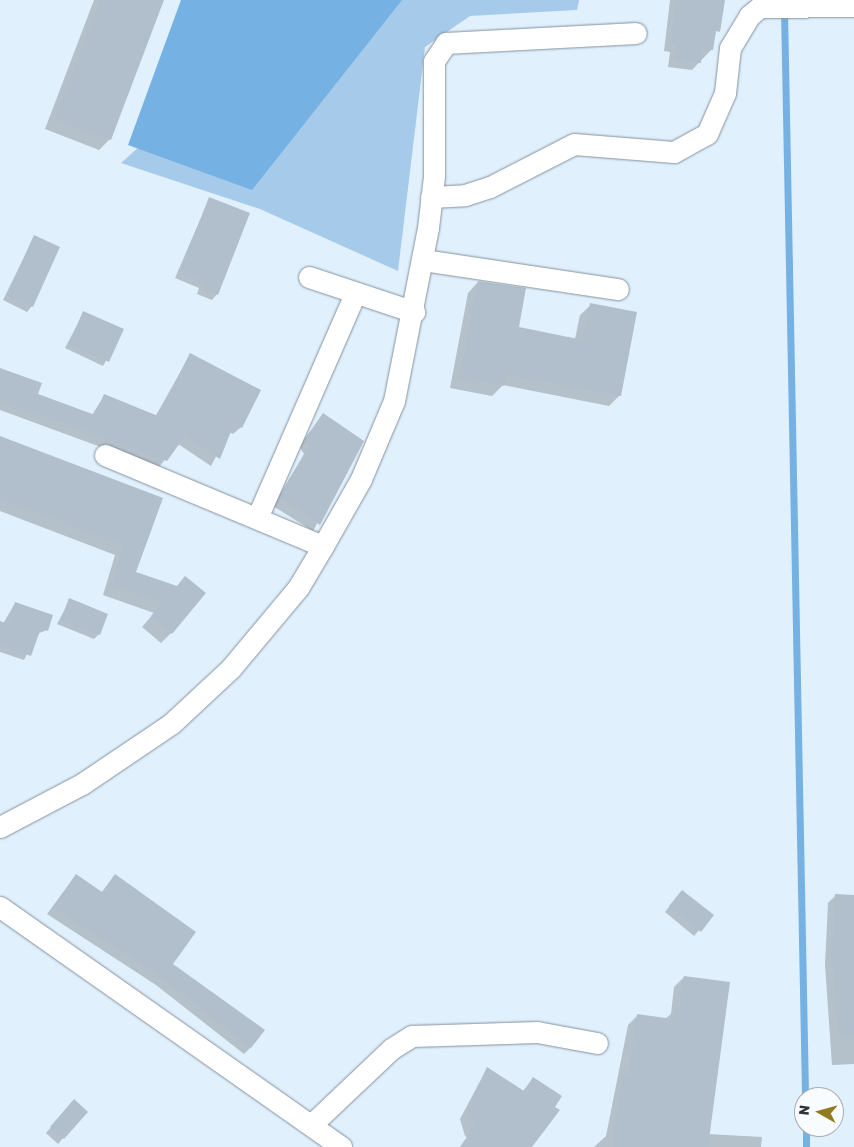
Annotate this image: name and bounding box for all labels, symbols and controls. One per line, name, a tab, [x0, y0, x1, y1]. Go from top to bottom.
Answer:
north arrow	[794, 1087, 844, 1137]
text: N	[796, 1104, 814, 1116]

